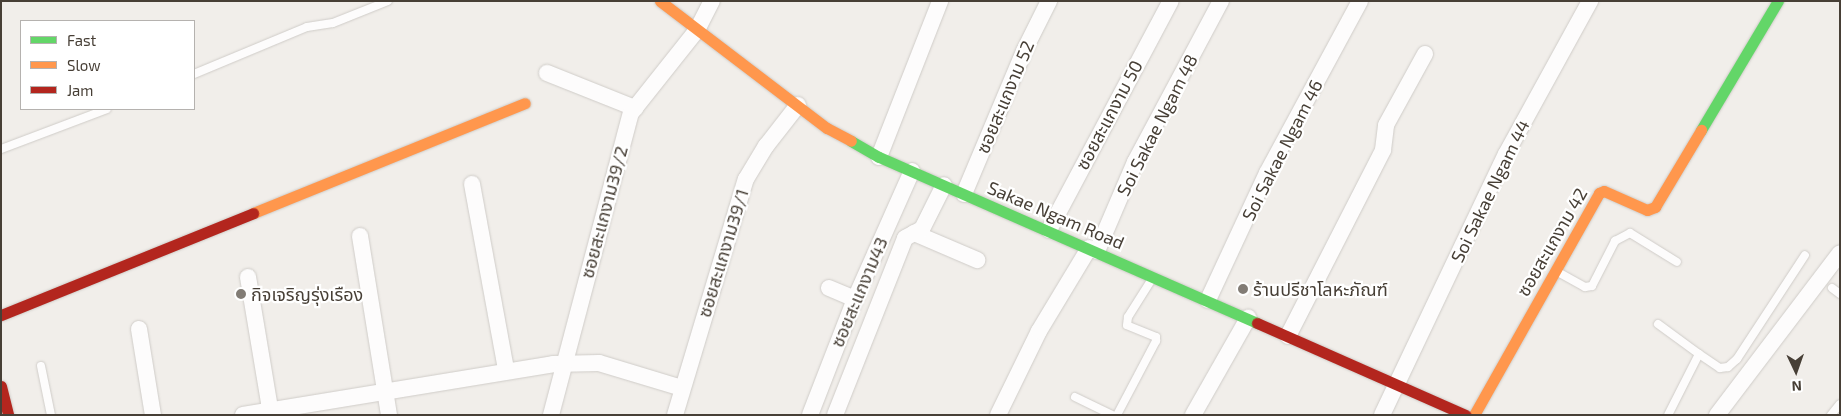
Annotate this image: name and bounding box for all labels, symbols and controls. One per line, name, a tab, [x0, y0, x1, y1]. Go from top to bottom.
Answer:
legend	[20, 20, 195, 110]
text: Fast	[67, 31, 96, 49]
street label: ซอยสะแกงาม 52	[972, 37, 1038, 157]
street label: Soi Sakae Ngam 48	[1112, 51, 1202, 199]
text: Slow	[67, 56, 101, 74]
street label: ซอยสะแกงาม 50	[1071, 57, 1147, 173]
street label: Soi Sakae Ngam 46	[1237, 76, 1327, 224]
text: Jam	[67, 81, 93, 99]
street label: Soi Sakae Ngam 44	[1446, 116, 1534, 266]
street label: ซอยสะแกงาม39/2	[576, 143, 632, 281]
street label: Sakae Ngam Road	[984, 176, 1128, 254]
street label: ซอยสะแกงาม 42	[1512, 184, 1592, 300]
street label: ซอยสะแกงาม39/1	[693, 186, 753, 320]
street label: ซอยสะแกงาม43	[826, 234, 892, 350]
place label: ร้านปรีชาโลหะภัณฑ์	[1253, 278, 1388, 300]
place label: กิจเจริญรุ่งเรือง	[251, 283, 363, 305]
marker: ร้านปรีชาโลหะภัณฑ์	[1237, 283, 1249, 295]
marker: กิจเจริญรุ่งเรือง	[235, 288, 247, 300]
north arrow	[1771, 346, 1821, 396]
text: N	[1791, 378, 1802, 395]

